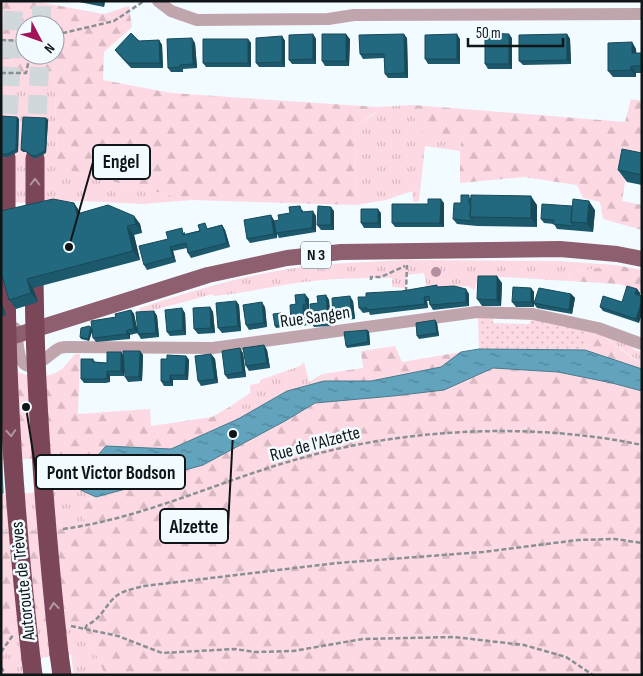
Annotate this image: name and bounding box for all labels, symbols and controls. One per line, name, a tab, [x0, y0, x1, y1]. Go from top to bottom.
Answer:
north arrow	[15, 15, 65, 65]
scale bar	[468, 15, 563, 47]
text: 50 m	[476, 24, 501, 43]
text: N	[41, 40, 58, 57]
callout: Engel	[93, 145, 150, 179]
text: Engel	[103, 151, 139, 174]
one-way arrow	[30, 177, 40, 185]
road number: N 3	[301, 242, 331, 268]
street label: Rue Sangen	[279, 302, 351, 332]
street label: Rue de l'Alzette	[268, 422, 362, 466]
one-way arrow	[6, 429, 17, 437]
callout: Pont Victor Bodson	[36, 455, 185, 489]
text: Pont Victor Bodson	[47, 462, 175, 485]
callout: Alzette	[160, 509, 228, 543]
text: Alzette	[169, 516, 218, 539]
street label: Autoroute de Trèves	[6, 521, 40, 642]
one-way arrow	[49, 602, 60, 610]

